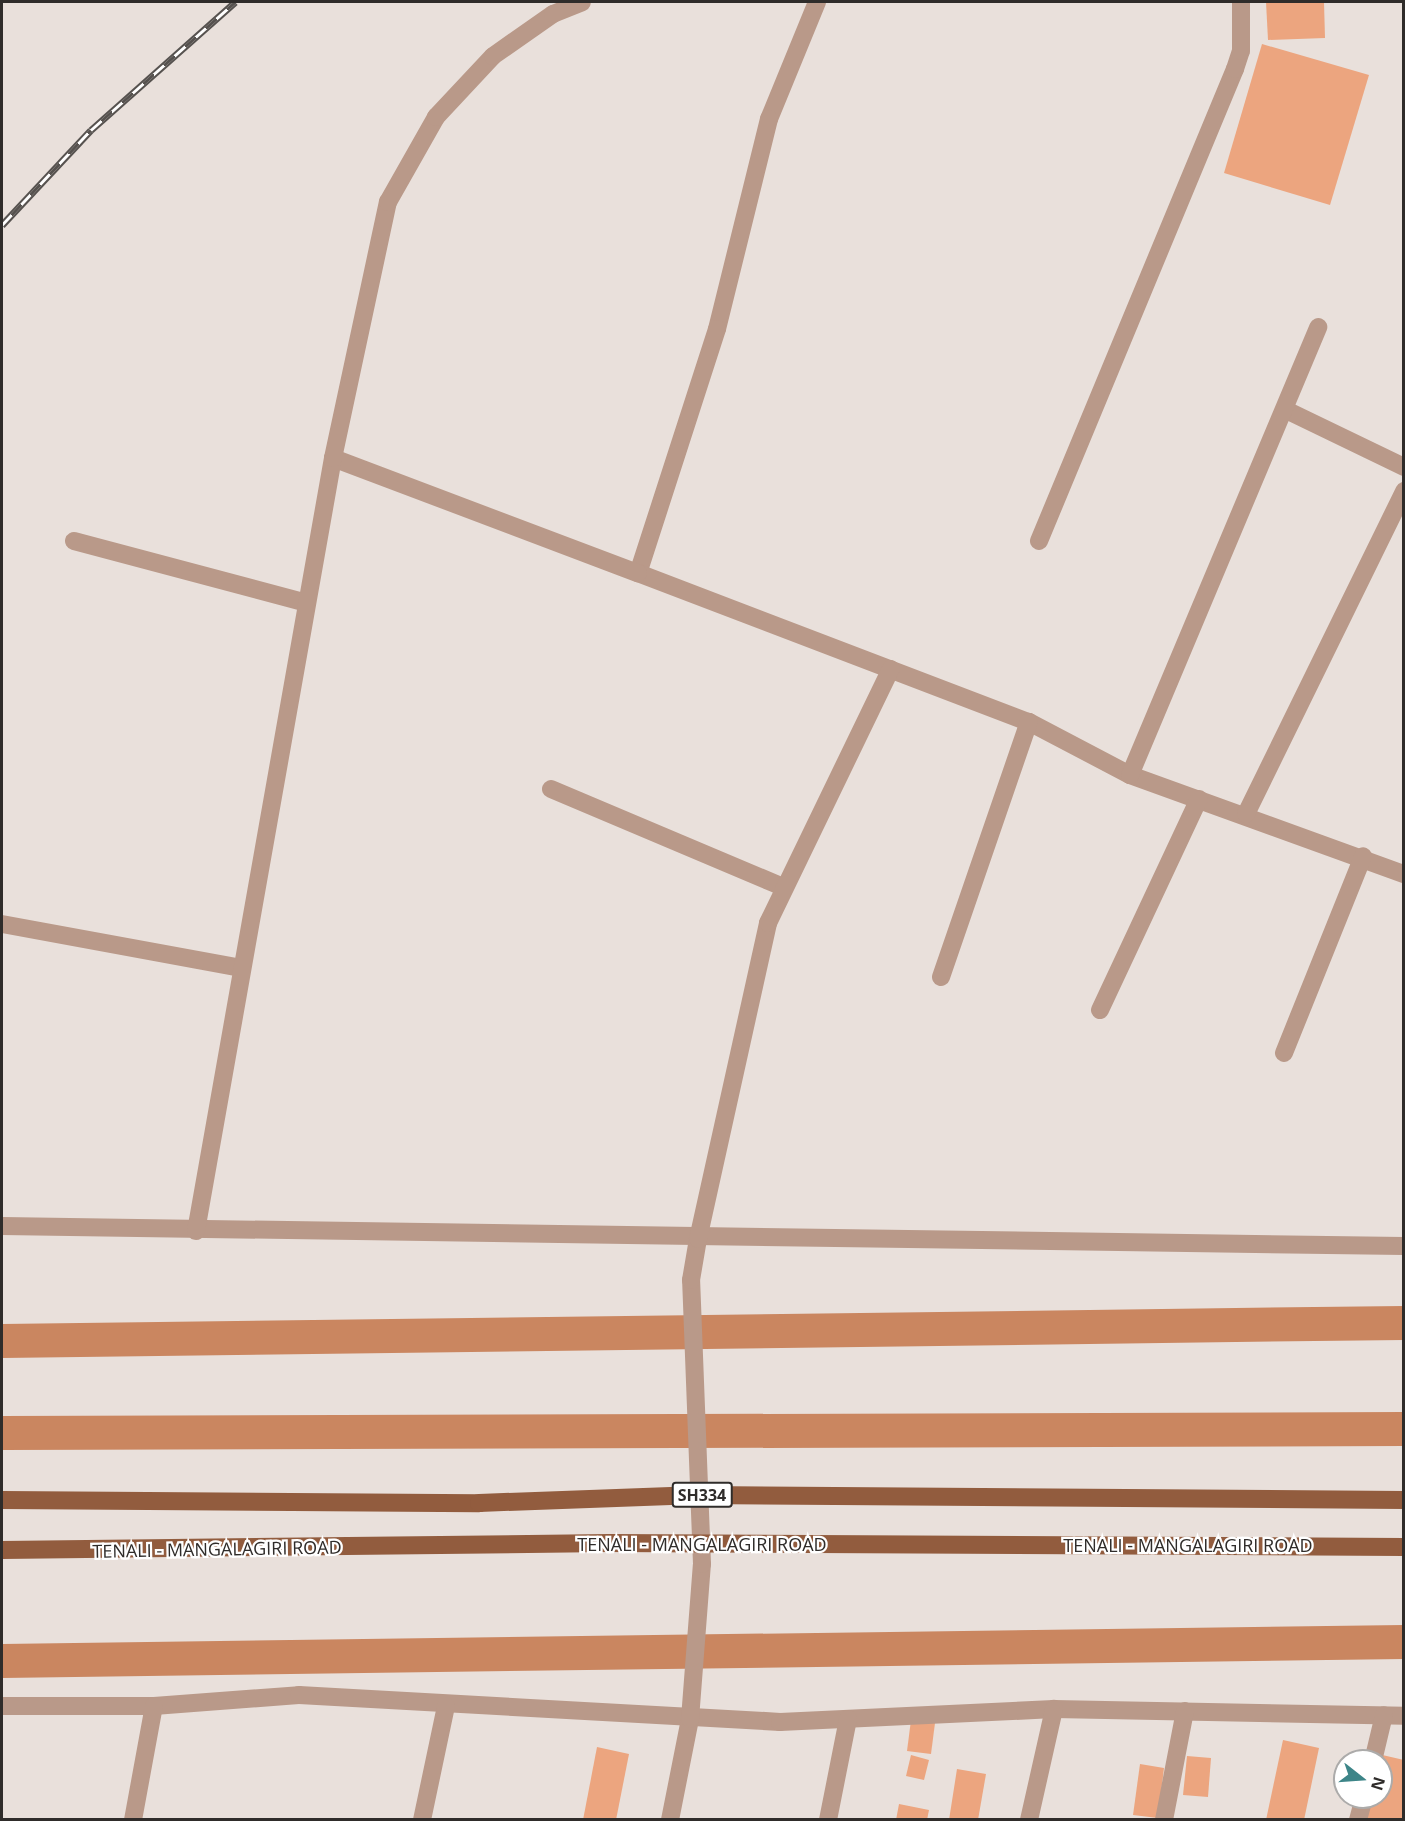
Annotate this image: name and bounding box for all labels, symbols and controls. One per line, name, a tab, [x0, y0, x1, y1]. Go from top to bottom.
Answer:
road number: SH334	[670, 1482, 734, 1508]
street label: TENALI - MANGALAGIRI ROAD	[577, 1533, 827, 1555]
street label: TENALI - MANGALAGIRI ROAD	[1063, 1534, 1313, 1556]
street label: TENALI - MANGALAGIRI ROAD	[92, 1536, 342, 1562]
north arrow	[1333, 1749, 1393, 1809]
text: N	[1366, 1774, 1391, 1793]

